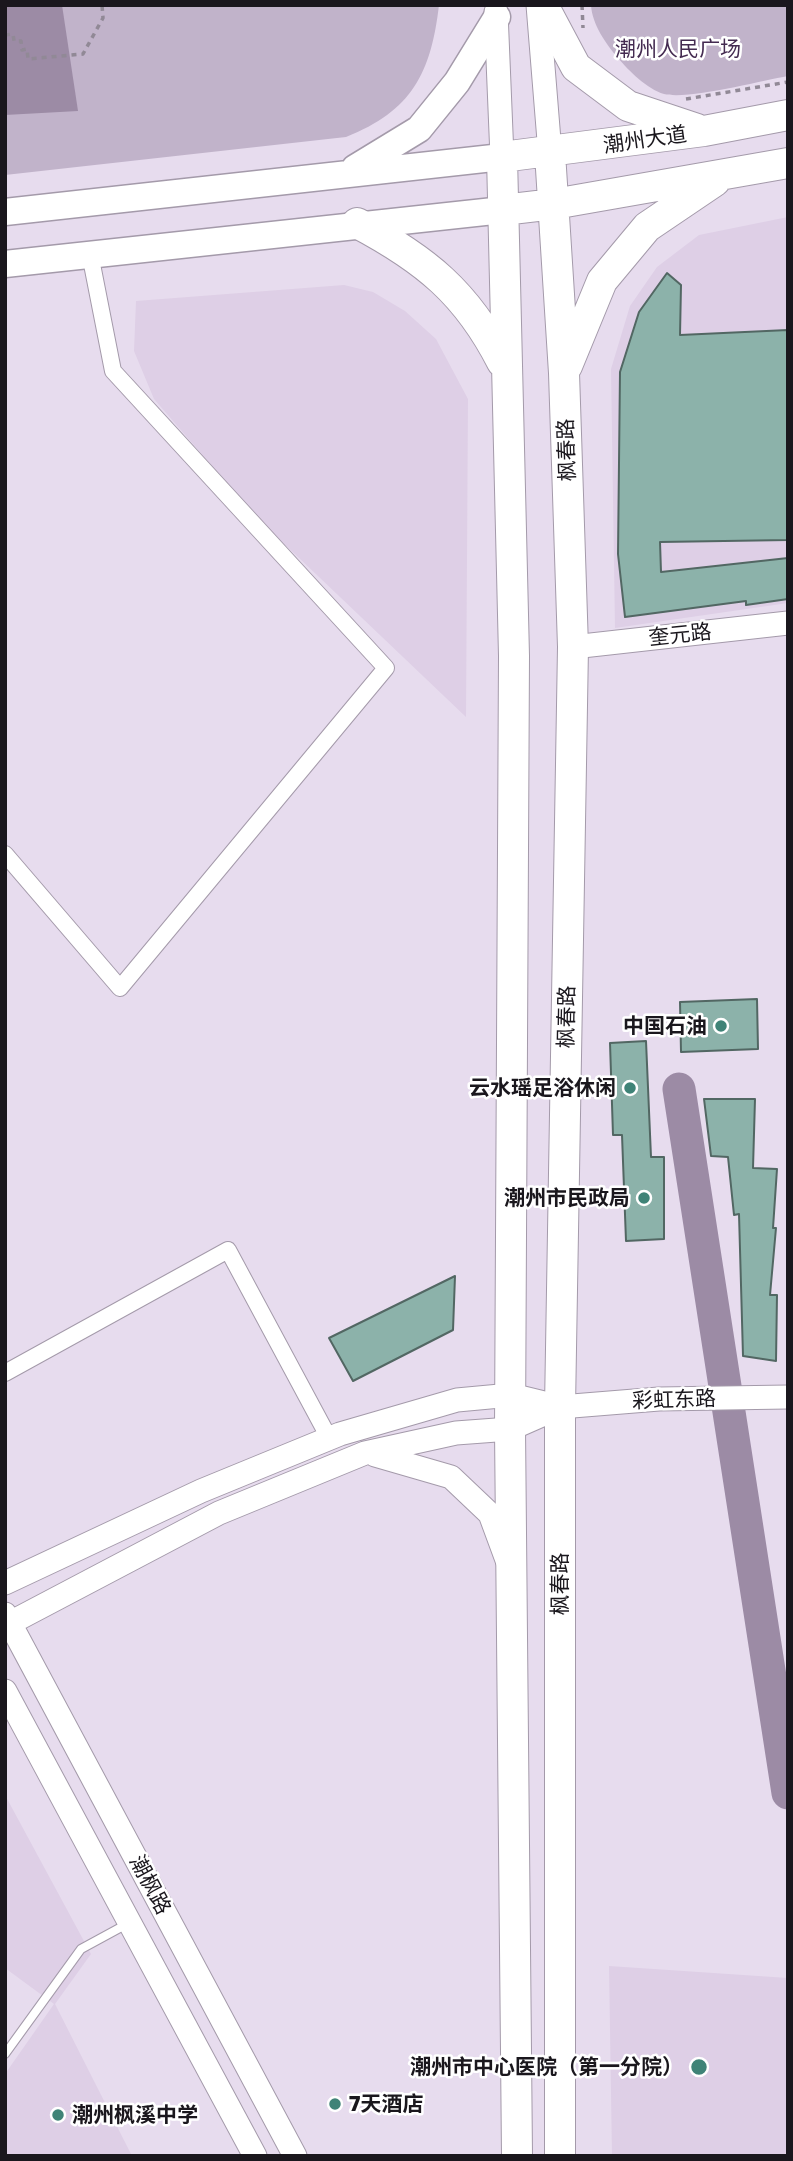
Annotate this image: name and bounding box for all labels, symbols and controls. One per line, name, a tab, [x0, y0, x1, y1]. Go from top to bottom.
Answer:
park label: 潮州人民广场	[615, 36, 741, 62]
street label: 潮州大道	[602, 122, 688, 158]
street label: 枫春路	[553, 418, 581, 482]
street label: 奎元路	[647, 619, 713, 651]
street label: 枫春路	[554, 985, 580, 1049]
place label: 中国石油	[623, 1013, 707, 1039]
marker: 中国石油	[713, 1018, 729, 1034]
place label: 云水瑶足浴休闲	[469, 1075, 616, 1101]
marker: 云水瑶足浴休闲	[622, 1080, 638, 1096]
place label: 潮州市民政局	[504, 1185, 630, 1211]
marker: 潮州市民政局	[636, 1190, 652, 1206]
street label: 彩虹东路	[632, 1386, 716, 1414]
street label: 枫春路	[547, 1553, 573, 1615]
street label: 潮枫路	[124, 1851, 176, 1919]
place label: 潮州市中心医院（第一分院）	[410, 2054, 683, 2080]
marker: 潮州市中心医院（第一分院）	[689, 2057, 709, 2077]
place label: 7天酒店	[349, 2091, 423, 2117]
marker: 7天酒店	[327, 2096, 343, 2112]
place label: 潮州枫溪中学	[72, 2102, 198, 2128]
marker: 潮州枫溪中学	[50, 2107, 66, 2123]

